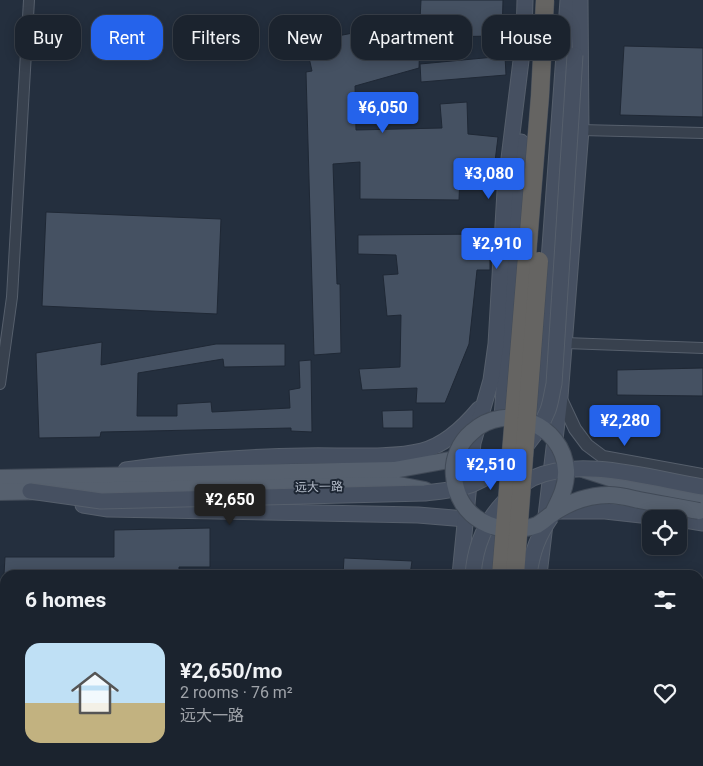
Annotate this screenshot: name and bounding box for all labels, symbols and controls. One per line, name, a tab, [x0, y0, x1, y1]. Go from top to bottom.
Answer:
chip: Buy	[15, 15, 81, 60]
chip: Rent	[91, 15, 163, 60]
chip: Filters	[173, 15, 259, 60]
chip: New	[269, 15, 341, 60]
chip: Apartment	[351, 15, 472, 60]
chip: House	[482, 15, 570, 60]
pin: ¥6,050	[342, 92, 424, 134]
text: ¥6,050	[358, 98, 408, 117]
pin: ¥3,080	[448, 158, 530, 200]
text: ¥3,080	[464, 164, 514, 183]
pin: ¥2,910	[456, 228, 538, 270]
text: ¥2,910	[472, 234, 522, 253]
pin: ¥2,280	[584, 404, 666, 447]
text: ¥2,280	[600, 411, 650, 430]
pin: ¥2,510	[450, 448, 532, 491]
text: ¥2,510	[466, 455, 516, 474]
street label: 远大一路	[295, 480, 343, 494]
pin: ¥2,650	[189, 484, 271, 526]
text: ¥2,650	[205, 490, 255, 509]
map controls	[642, 510, 687, 555]
button: locate	[642, 510, 687, 555]
icon: filters	[651, 586, 679, 614]
text: 6 homes	[25, 588, 106, 612]
text: ¥2,650/mo	[180, 659, 282, 683]
icon: home	[65, 663, 125, 723]
icon: heart	[651, 679, 679, 707]
text: 2 rooms · 76 m²	[180, 683, 293, 702]
text: 远大一路	[180, 706, 244, 725]

